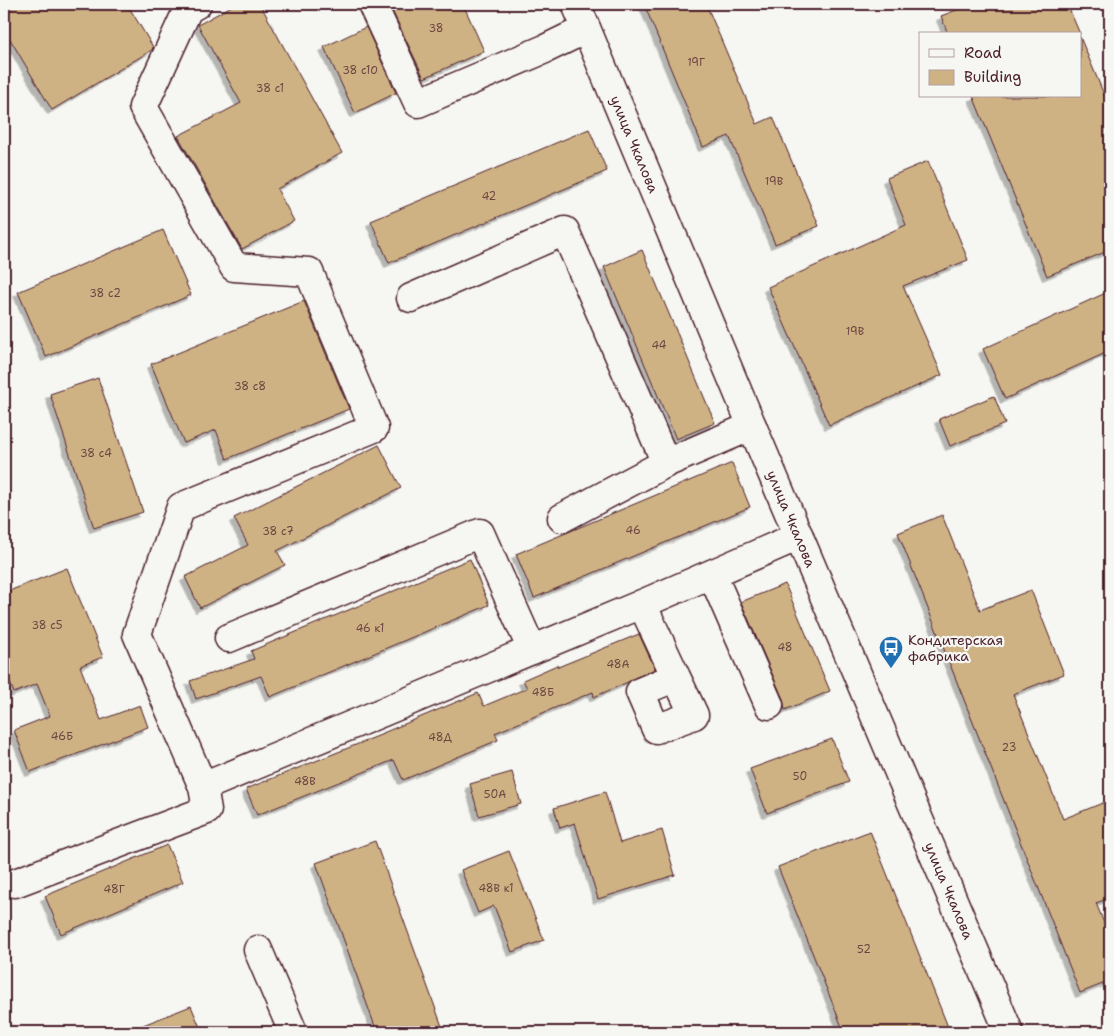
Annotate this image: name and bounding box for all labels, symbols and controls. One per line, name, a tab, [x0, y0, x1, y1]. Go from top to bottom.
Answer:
house number: 38	[428, 21, 444, 36]
legend	[919, 32, 1082, 98]
text: Road	[964, 43, 1002, 63]
house number: 19Г	[687, 55, 705, 70]
house number: 38 с10	[342, 63, 378, 78]
text: Building	[964, 67, 1021, 87]
house number: 38 с1	[256, 81, 284, 96]
street label: улица Чкалова	[606, 93, 663, 196]
house number: 19В	[765, 174, 784, 189]
house number: 42	[482, 189, 496, 204]
house number: 38 с2	[89, 286, 121, 301]
house number: 19В	[846, 324, 865, 339]
house number: 44	[651, 338, 667, 353]
house number: 38 с8	[234, 379, 266, 394]
house number: 38 с4	[80, 446, 112, 461]
street label: улица Чкалова	[763, 467, 820, 570]
house number: 46	[625, 523, 641, 538]
house number: 38 с7	[262, 524, 294, 539]
house number: 38 с5	[31, 618, 63, 633]
house number: 46 к1	[356, 621, 384, 636]
place label: Кондитерская фабрика	[908, 631, 1003, 665]
bus stop icon: Кондитерская фабрика	[878, 635, 904, 669]
house number: 48	[777, 640, 793, 655]
house number: 48А	[606, 657, 630, 672]
house number: 48Б	[532, 685, 554, 700]
house number: 46Б	[51, 729, 73, 744]
house number: 48Д	[428, 730, 452, 745]
house number: 23	[1002, 740, 1016, 755]
house number: 50	[793, 769, 807, 784]
house number: 48В	[294, 774, 316, 789]
house number: 50А	[484, 787, 506, 802]
street label: улица Чкалова	[921, 839, 978, 942]
house number: 48В к1	[478, 881, 514, 896]
house number: 48Г	[104, 882, 125, 897]
house number: 52	[857, 942, 871, 957]

